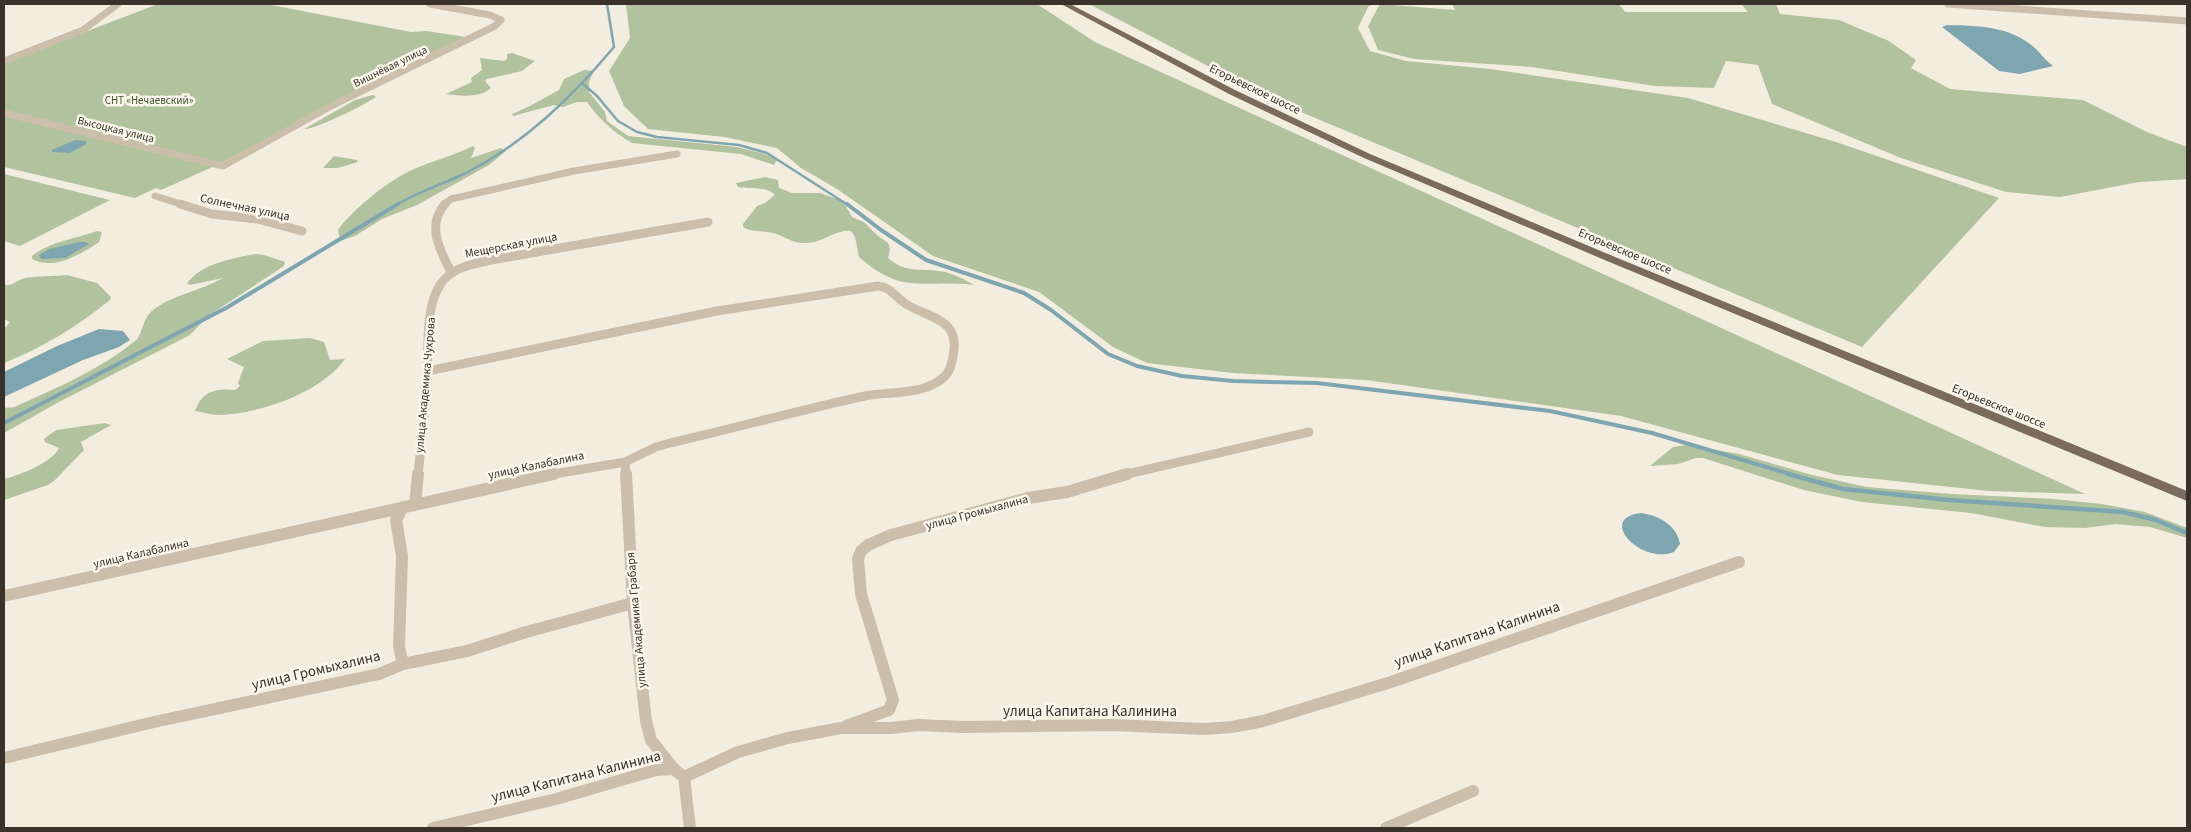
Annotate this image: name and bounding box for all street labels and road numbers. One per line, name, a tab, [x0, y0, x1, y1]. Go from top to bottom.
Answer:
street label: Вишнёвая улица	[351, 42, 430, 91]
street label: Егорьевское шоссе	[1206, 60, 1303, 119]
street label: Высоцкая улица	[76, 113, 156, 146]
street label: Солнечная улица	[198, 190, 291, 225]
street label: Егорьевское шоссе	[1576, 224, 1674, 279]
street label: Мещерская улица	[463, 228, 559, 263]
street label: улица Академика Чухрова	[411, 316, 440, 454]
street label: Егорьевское шоссе	[1949, 380, 2048, 433]
street label: улица Калабалина	[487, 447, 586, 484]
street label: улица Громыхалина	[924, 491, 1030, 534]
street label: улица Калабалина	[92, 534, 191, 573]
street label: улица Академика Грабаря	[622, 551, 651, 689]
street label: улица Капитана Калинина	[1391, 596, 1563, 673]
street label: улица Громыхалина	[250, 645, 383, 696]
street label: улица Капитана Калинина	[1003, 701, 1177, 722]
street label: улица Капитана Калинина	[489, 745, 663, 808]

